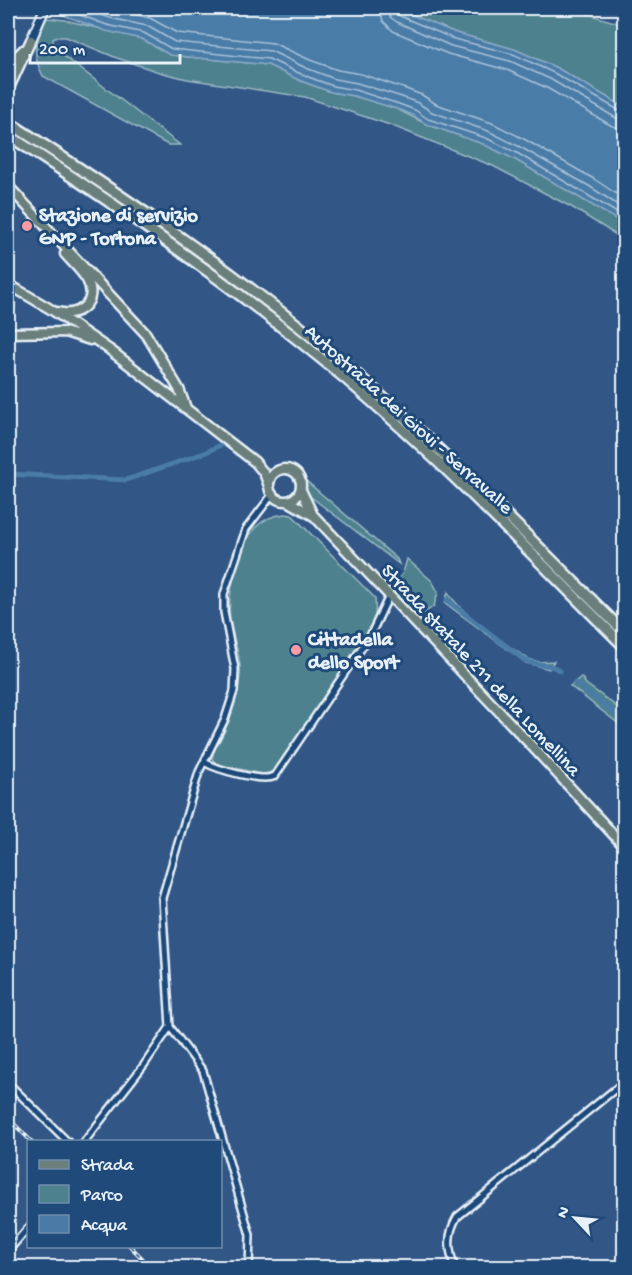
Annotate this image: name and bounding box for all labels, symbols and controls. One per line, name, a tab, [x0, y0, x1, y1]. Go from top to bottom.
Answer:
scale bar	[30, 27, 180, 65]
text: 200 m	[39, 40, 86, 61]
place label: Stazione di servizio GNP - Tortona	[39, 206, 199, 252]
marker: Stazione di servizio GNP - Tortona	[20, 219, 34, 233]
street label: Autostrada dei Giovi - Serravalle	[299, 321, 517, 521]
street label: Strada statale 211 della Lomellina	[375, 560, 585, 783]
place label: Cittadella dello Sport	[307, 630, 401, 676]
marker: Cittadella dello Sport	[289, 643, 303, 657]
legend	[27, 1140, 222, 1248]
text: Strada	[81, 1156, 135, 1177]
text: Parco	[80, 1186, 123, 1207]
north arrow	[545, 1188, 605, 1248]
text: N	[554, 1204, 576, 1222]
text: Acqua	[81, 1216, 128, 1237]

